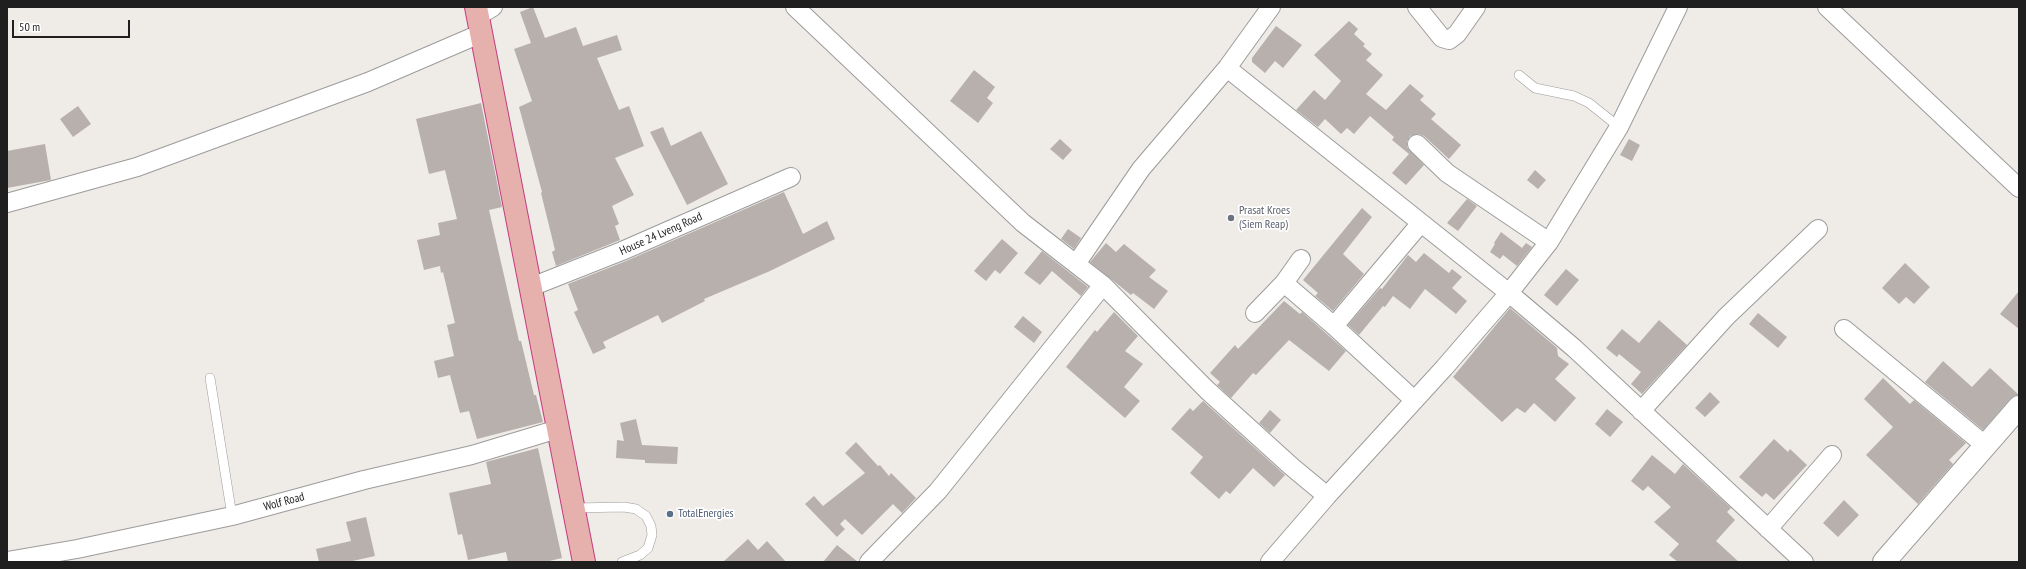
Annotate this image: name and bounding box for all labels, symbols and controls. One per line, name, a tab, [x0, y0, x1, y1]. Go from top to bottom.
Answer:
scale bar	[14, 12, 132, 38]
text: 50 m	[19, 19, 40, 34]
place label: Prasat Kroes (Siem Reap)	[1239, 204, 1290, 232]
street label: House 24 Lveng Road	[617, 209, 705, 259]
marker: Prasat Kroes (Siem Reap)	[1226, 213, 1236, 223]
street label: Wolf Road	[262, 490, 306, 514]
place label: TotalEnergies	[678, 507, 734, 521]
marker: TotalEnergies	[665, 509, 675, 519]

